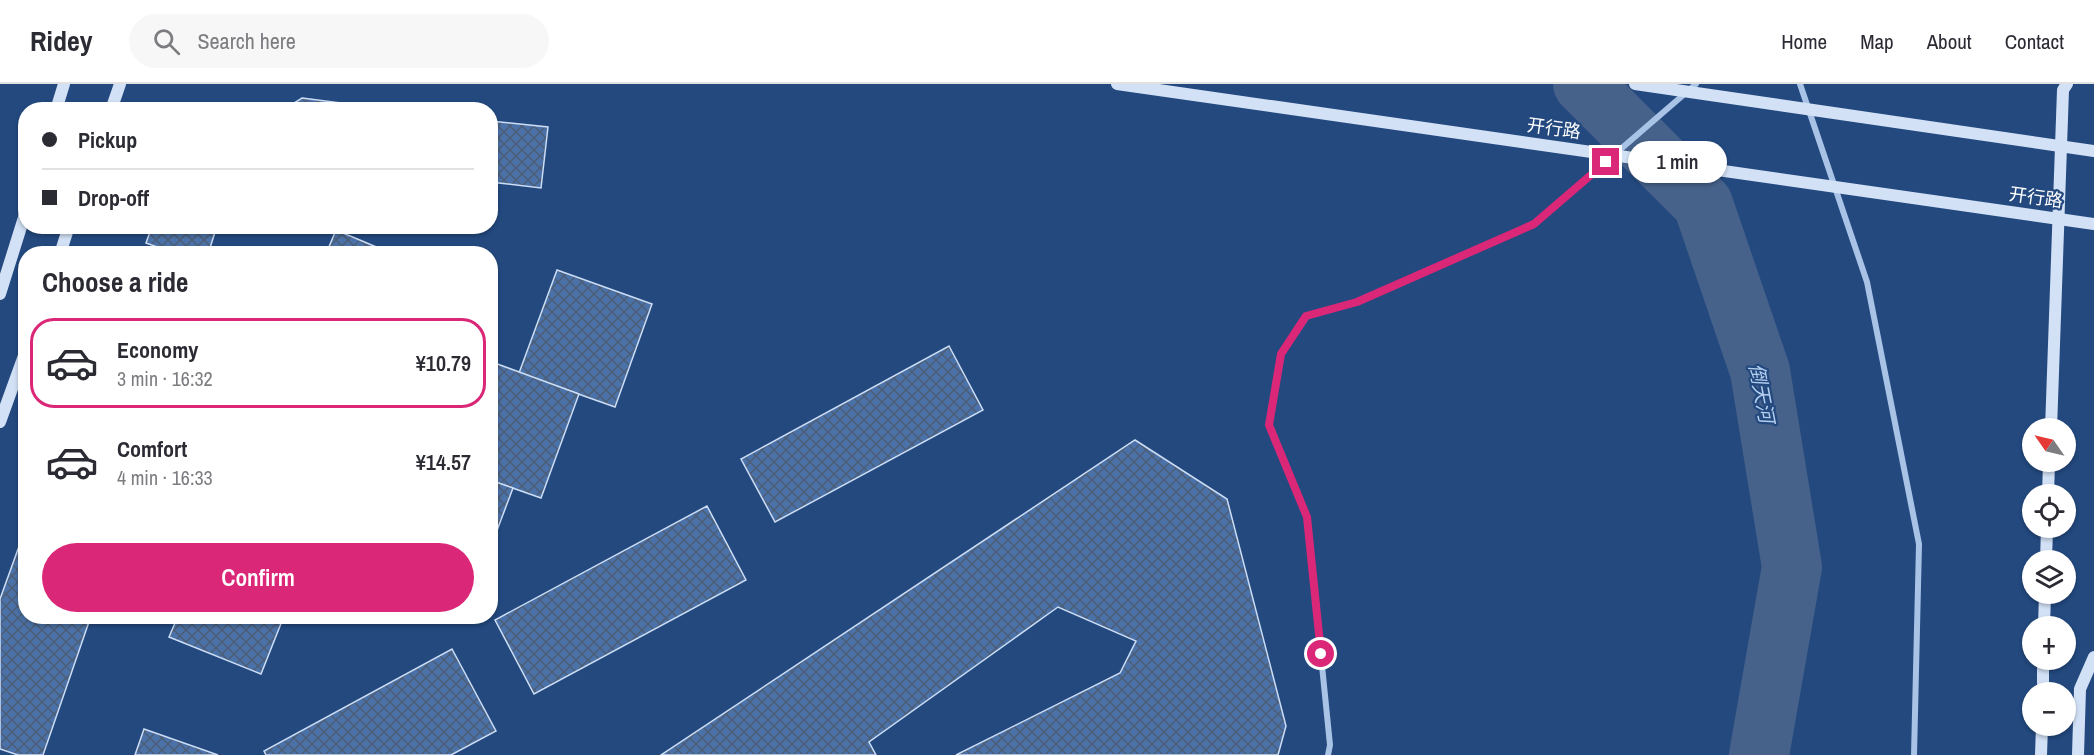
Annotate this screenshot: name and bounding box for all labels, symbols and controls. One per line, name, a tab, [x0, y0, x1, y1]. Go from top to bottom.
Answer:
search box	[129, 14, 549, 68]
text: Ridey	[30, 22, 93, 60]
icon: search	[150, 25, 183, 58]
text: Search here	[198, 26, 296, 56]
text: Home	[1781, 27, 1827, 56]
text: Map	[1860, 27, 1894, 56]
text: About	[1927, 27, 1972, 56]
text: Contact	[2005, 27, 2064, 56]
street label: 开行路	[1526, 112, 1582, 144]
text: Pickup	[78, 125, 137, 155]
callout: 1 min	[1627, 141, 1726, 183]
route end	[1592, 148, 1619, 175]
text: 1 min	[1656, 148, 1699, 175]
street label: 开行路	[2008, 181, 2064, 213]
text: Drop-off	[78, 183, 149, 213]
text: Choose a ride	[42, 264, 188, 300]
text: Economy	[117, 335, 198, 365]
icon: car	[45, 336, 99, 390]
text: ¥10.79	[416, 348, 471, 378]
water label: 倒天河	[1743, 361, 1782, 429]
text: 3 min · 16:32	[117, 365, 213, 392]
north arrow	[2022, 418, 2076, 472]
map controls	[2022, 418, 2076, 736]
text: Comfort	[117, 434, 187, 464]
icon: car	[45, 435, 99, 489]
text: ¥14.57	[416, 447, 471, 477]
text: 4 min · 16:33	[117, 464, 213, 491]
button: locate	[2022, 484, 2076, 538]
button: Confirm	[42, 543, 474, 612]
button: layers	[2022, 550, 2076, 604]
button: +	[2022, 616, 2076, 670]
route start	[1307, 640, 1334, 667]
button: −	[2022, 682, 2076, 736]

